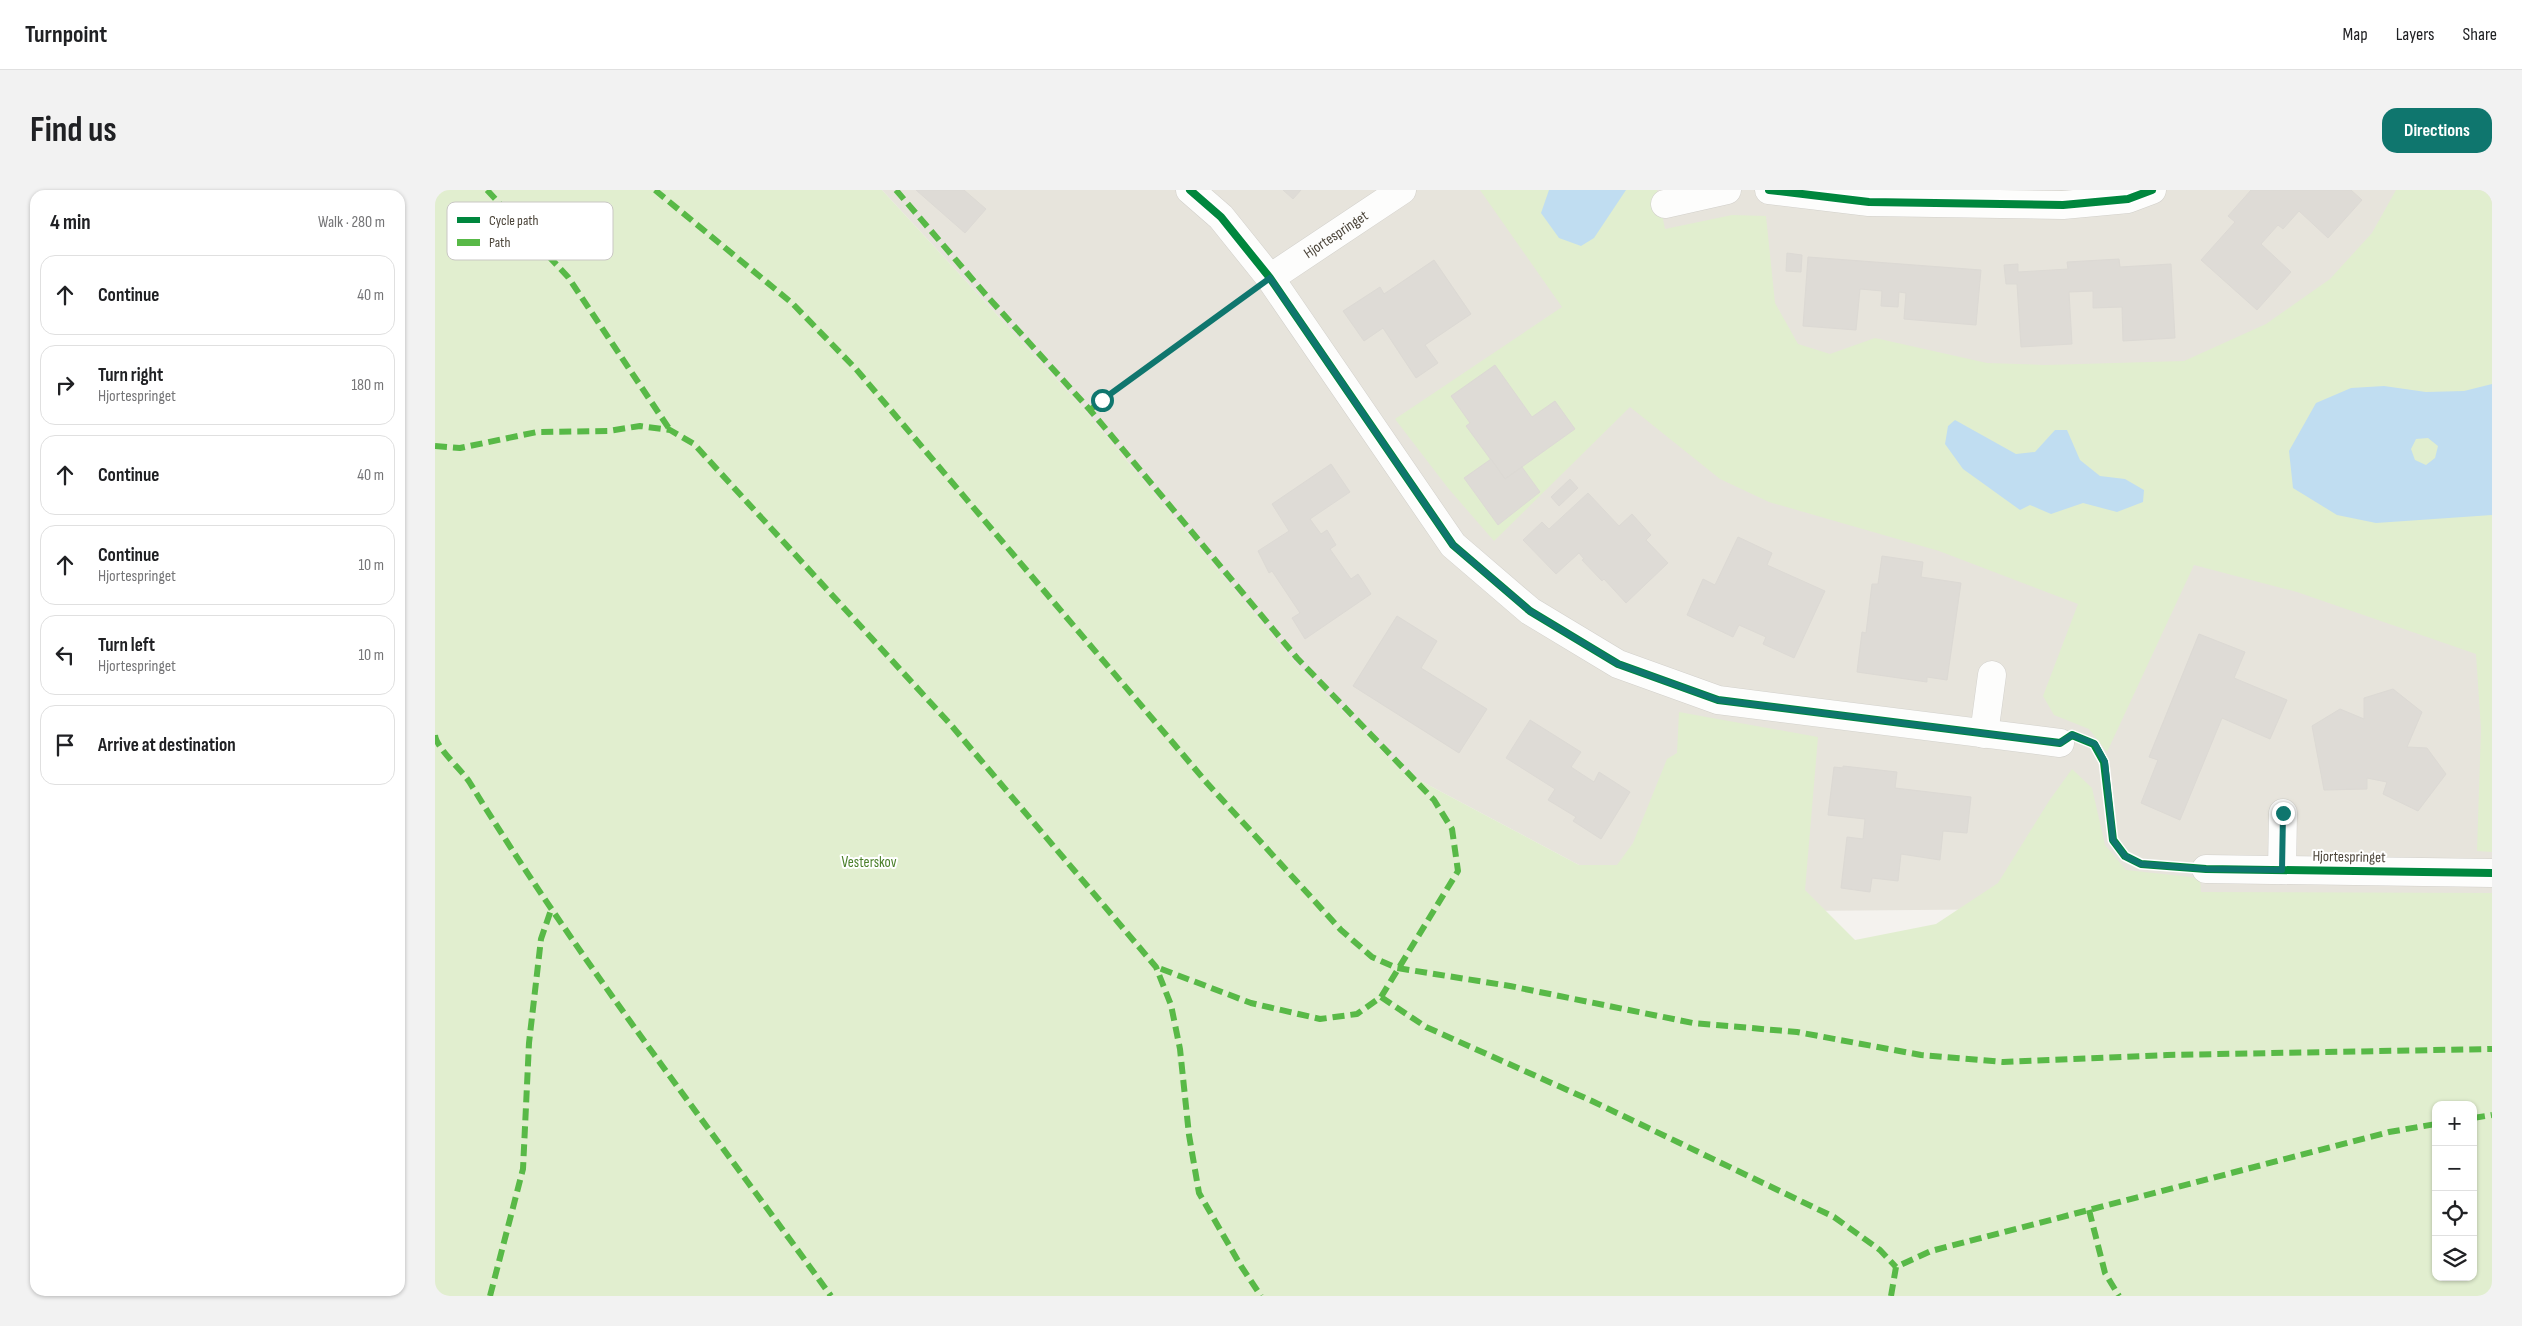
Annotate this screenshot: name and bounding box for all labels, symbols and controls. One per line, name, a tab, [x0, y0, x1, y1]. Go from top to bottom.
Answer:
text: Turnpoint	[25, 20, 107, 49]
text: Map	[2343, 24, 2368, 45]
text: Layers	[2396, 24, 2435, 45]
text: Share	[2463, 24, 2497, 45]
button: Directions	[2382, 108, 2492, 153]
text: Find us	[30, 109, 117, 152]
legend	[447, 202, 613, 260]
street label: Hjortespringet	[1300, 206, 1372, 262]
text: 4 min	[50, 210, 91, 235]
text: Cycle path	[489, 212, 539, 229]
text: Walk · 280 m	[318, 213, 385, 232]
text: Path	[489, 234, 510, 251]
icon: ahead	[51, 281, 79, 309]
text: Continue	[98, 284, 159, 307]
text: 40 m	[357, 286, 384, 305]
text: Turn right	[98, 364, 163, 387]
icon: right	[51, 371, 79, 399]
text: 180 m	[351, 376, 384, 395]
text: Hjortespringet	[98, 387, 176, 406]
route start	[1091, 389, 1114, 412]
icon: ahead	[51, 461, 79, 489]
text: Continue	[98, 464, 159, 487]
text: 40 m	[357, 466, 384, 485]
text: Continue	[98, 544, 159, 567]
icon: ahead	[51, 551, 79, 579]
text: 10 m	[358, 556, 384, 575]
text: Hjortespringet	[98, 567, 176, 586]
text: Turn left	[98, 634, 155, 657]
icon: left	[51, 641, 79, 669]
text: 10 m	[358, 646, 384, 665]
text: Hjortespringet	[98, 657, 176, 676]
icon: arrive	[51, 731, 79, 759]
text: Arrive at destination	[98, 734, 236, 757]
route end	[2272, 802, 2295, 825]
street label: Hjortespringet	[2312, 847, 2386, 867]
park label: Vesterskov	[841, 853, 897, 872]
map controls	[2432, 1101, 2477, 1281]
button: +	[2432, 1101, 2477, 1146]
button: −	[2432, 1146, 2477, 1191]
button: locate	[2432, 1191, 2477, 1236]
button: layers	[2432, 1236, 2477, 1281]

